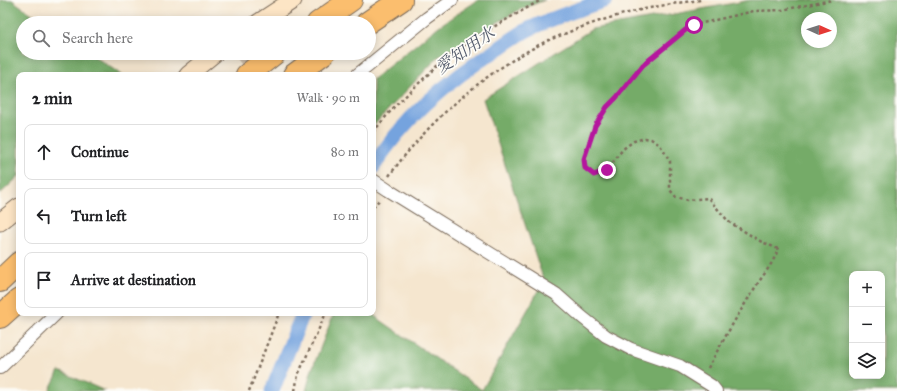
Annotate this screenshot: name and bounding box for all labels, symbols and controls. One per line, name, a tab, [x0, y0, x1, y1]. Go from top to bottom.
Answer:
north arrow	[801, 12, 837, 48]
search box	[16, 16, 376, 60]
route start	[685, 16, 703, 34]
water label: 愛知用水	[431, 21, 501, 79]
icon: search	[30, 27, 52, 49]
text: Search here	[62, 29, 133, 47]
text: 2 min	[32, 88, 72, 109]
text: Walk · 90 m	[297, 90, 360, 106]
icon: ahead	[33, 141, 55, 163]
text: Continue	[71, 143, 129, 161]
text: 80 m	[331, 144, 359, 160]
route end	[598, 161, 616, 179]
icon: left	[33, 205, 55, 227]
text: Turn left	[71, 207, 127, 225]
text: 10 m	[333, 208, 359, 224]
icon: arrive	[33, 269, 55, 291]
text: Arrive at destination	[71, 271, 196, 289]
map controls	[849, 271, 885, 379]
button: +	[849, 271, 885, 307]
button: −	[849, 307, 885, 343]
button: layers	[849, 343, 885, 379]

